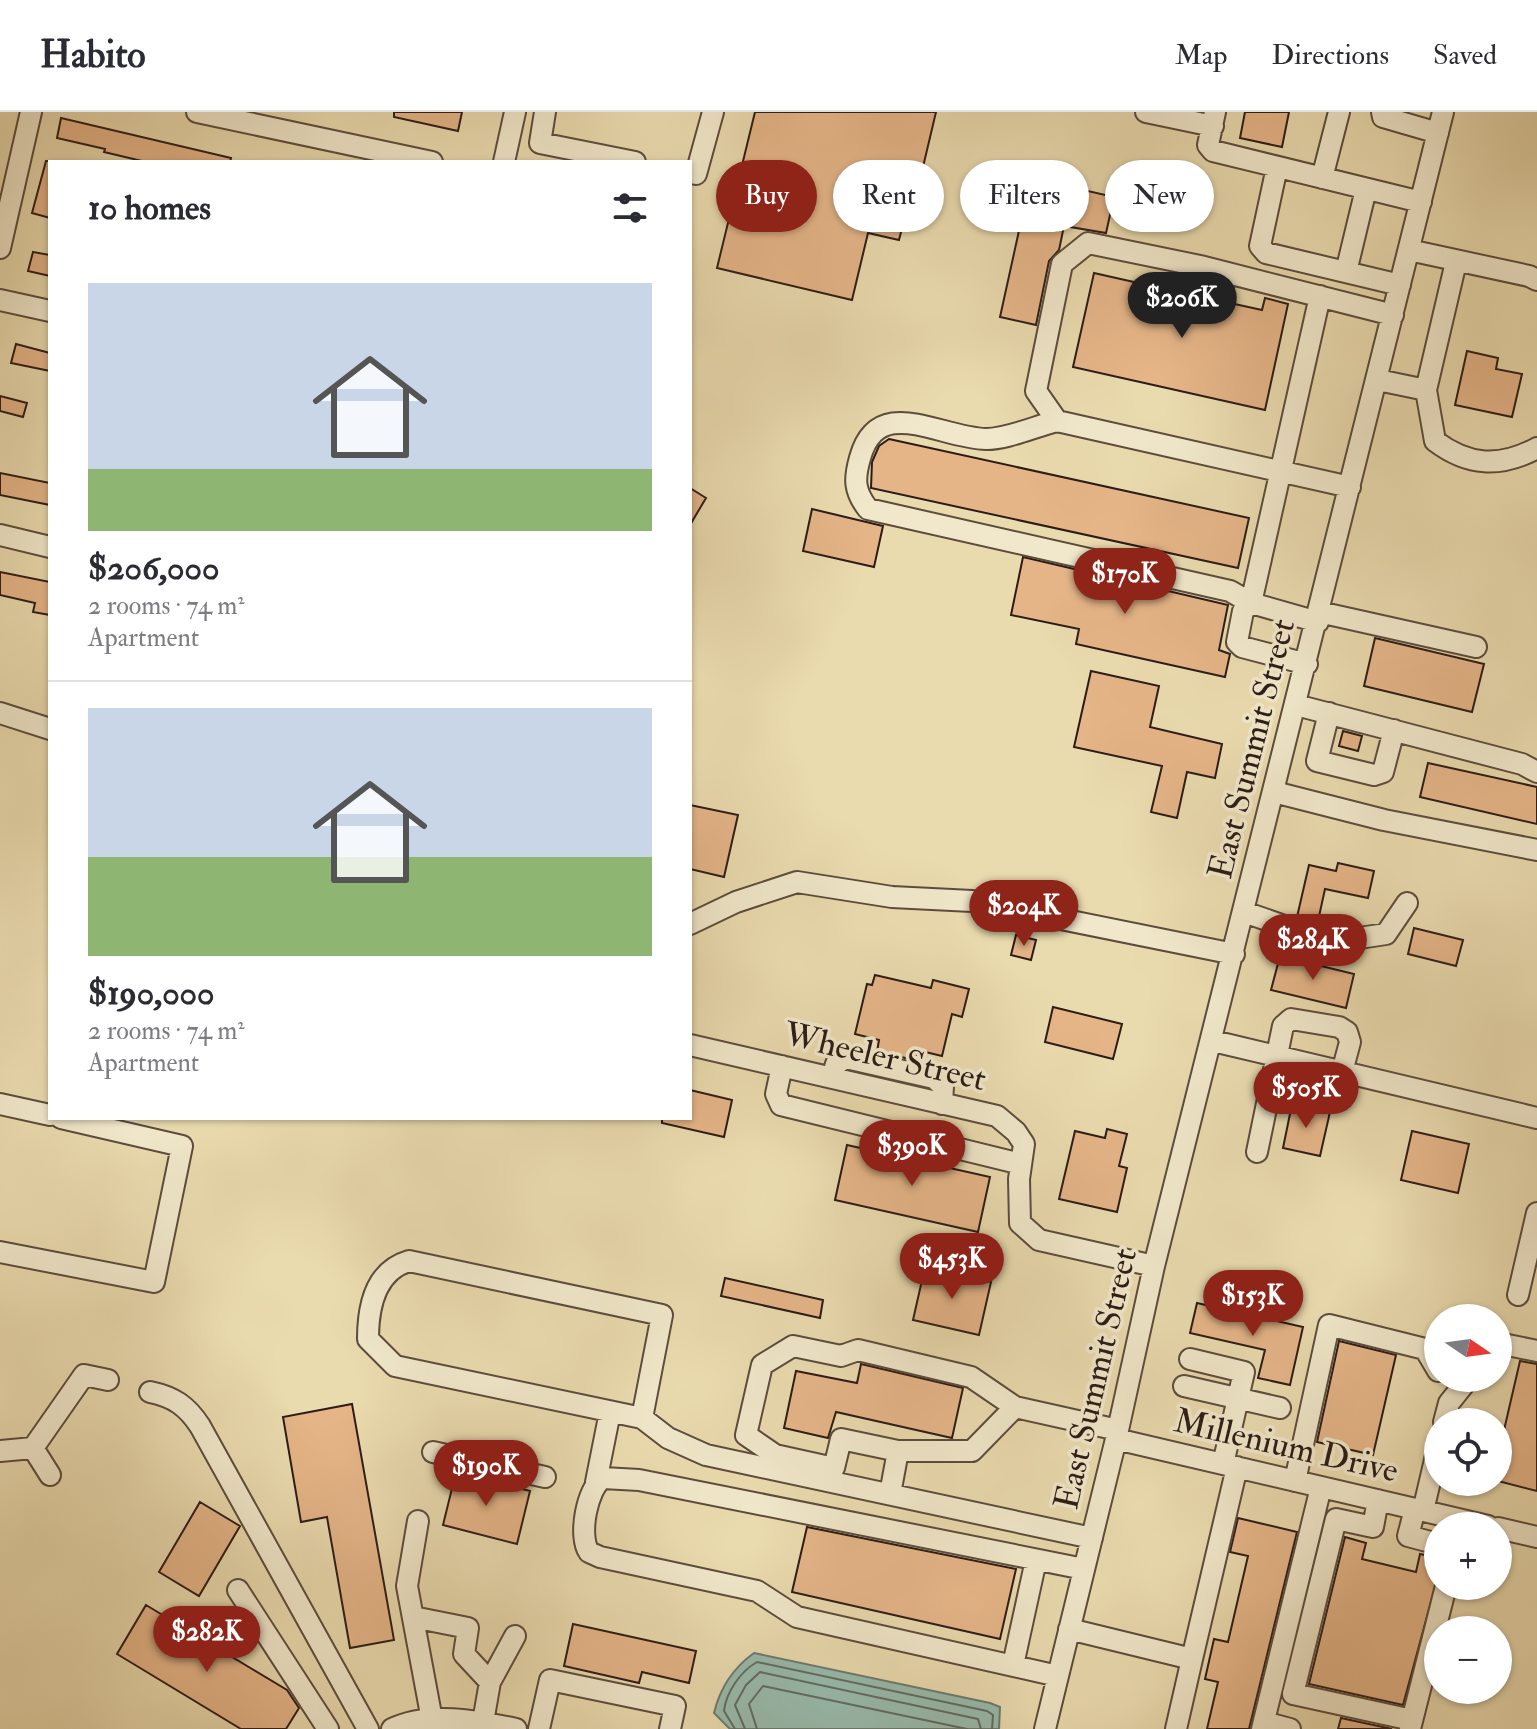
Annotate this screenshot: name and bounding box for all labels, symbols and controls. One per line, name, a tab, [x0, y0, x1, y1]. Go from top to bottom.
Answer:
text: Habito	[40, 31, 146, 79]
text: Map	[1175, 38, 1228, 73]
text: Directions	[1272, 38, 1389, 73]
text: Saved	[1433, 38, 1497, 73]
chip: Buy	[716, 160, 817, 232]
chip: Rent	[833, 160, 944, 232]
chip: Filters	[960, 160, 1089, 232]
chip: New	[1105, 160, 1214, 232]
icon: filters	[608, 186, 652, 230]
text: 10 homes	[88, 187, 211, 230]
pin: $206K	[1126, 272, 1238, 340]
text: $206K	[1146, 282, 1218, 314]
icon: home	[298, 335, 442, 479]
text: $206,000	[88, 547, 219, 590]
pin: $170K	[1069, 548, 1181, 616]
text: $170K	[1091, 558, 1159, 590]
text: 2 rooms · 74 m²	[88, 590, 245, 622]
street label: East Summit Street	[1199, 615, 1305, 883]
text: Apartment	[88, 622, 199, 654]
icon: home	[298, 760, 442, 904]
pin: $204K	[968, 880, 1080, 948]
text: $204K	[987, 890, 1061, 922]
pin: $284K	[1257, 914, 1369, 982]
text: $284K	[1277, 924, 1349, 956]
text: $190,000	[88, 972, 214, 1015]
street label: Wheeler Street	[779, 1013, 990, 1101]
text: 2 rooms · 74 m²	[88, 1015, 245, 1047]
text: Apartment	[88, 1047, 199, 1079]
pin: $505K	[1250, 1062, 1362, 1130]
text: $505K	[1272, 1072, 1340, 1104]
pin: $390K	[856, 1120, 968, 1188]
text: $390K	[877, 1130, 947, 1162]
pin: $453K	[896, 1233, 1008, 1301]
text: $453K	[918, 1243, 986, 1275]
street label: East Summit Street	[1045, 1244, 1147, 1514]
pin: $153K	[1197, 1270, 1309, 1338]
text: $153K	[1221, 1280, 1285, 1312]
north arrow	[1424, 1304, 1512, 1392]
map controls	[1424, 1304, 1512, 1704]
street label: Millenium Drive	[1170, 1399, 1402, 1493]
button: locate	[1424, 1408, 1512, 1496]
pin: $190K	[430, 1440, 542, 1508]
text: $190K	[452, 1450, 520, 1482]
button: +	[1424, 1512, 1512, 1600]
pin: $282K	[151, 1606, 263, 1674]
text: $282K	[171, 1616, 243, 1648]
button: −	[1424, 1616, 1512, 1704]

